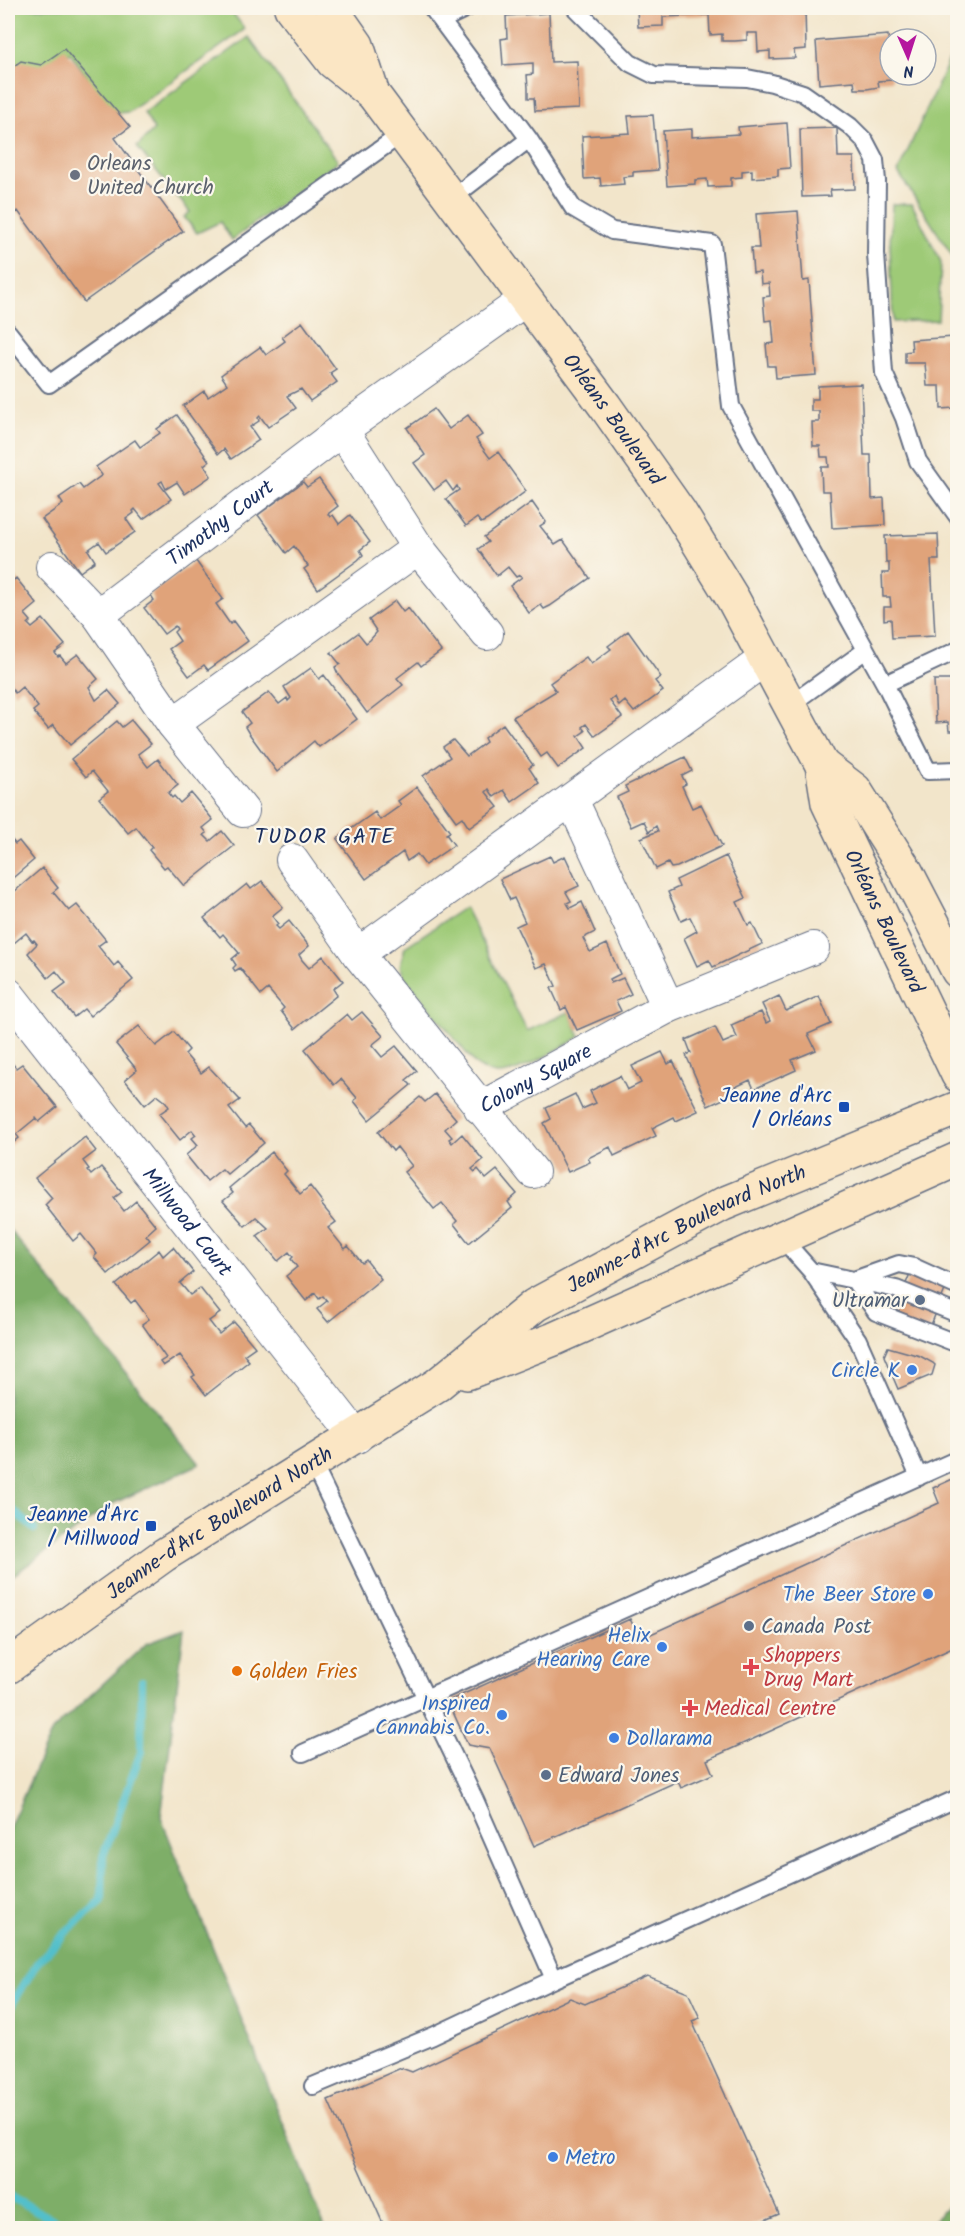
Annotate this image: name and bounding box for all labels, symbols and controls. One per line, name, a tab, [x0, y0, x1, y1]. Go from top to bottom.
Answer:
north arrow	[878, 27, 938, 87]
text: N	[903, 58, 914, 83]
place label: Orleans United Church	[87, 148, 214, 205]
marker: Orleans United Church	[68, 168, 82, 182]
street label: Orléans Boulevard	[553, 347, 672, 493]
street label: Timothy Court	[160, 472, 282, 575]
district label: TUDOR GATE	[255, 820, 395, 855]
street label: Orléans Boulevard	[835, 844, 932, 1000]
street label: Colony Square	[474, 1035, 599, 1123]
place label: Jeanne d'Arc / Orléans	[720, 1080, 832, 1137]
marker: Jeanne d'Arc / Orléans	[837, 1100, 851, 1114]
street label: Jeanne-d'Arc Boulevard North	[561, 1157, 812, 1303]
street label: Millwood Court	[133, 1161, 240, 1285]
place label: Ultramar	[832, 1285, 909, 1318]
marker: Ultramar	[913, 1293, 927, 1307]
place label: Circle K	[831, 1355, 901, 1388]
marker: Circle K	[905, 1363, 919, 1377]
street label: Jeanne-d'Arc Boulevard North	[100, 1439, 340, 1609]
place label: Jeanne d'Arc / Millwood	[27, 1499, 140, 1556]
marker: Jeanne d'Arc / Millwood	[144, 1519, 158, 1533]
place label: The Beer Store	[783, 1579, 917, 1612]
marker: The Beer Store	[921, 1587, 935, 1601]
place label: Canada Post	[761, 1611, 872, 1644]
marker: Canada Post	[742, 1619, 756, 1633]
place label: Helix Hearing Care	[536, 1620, 651, 1677]
marker: Helix Hearing Care	[655, 1640, 669, 1654]
place label: Shoppers Drug Mart	[763, 1640, 854, 1697]
place label: Golden Fries	[249, 1656, 357, 1689]
marker: Shoppers Drug Mart	[744, 1660, 758, 1674]
marker: Golden Fries	[230, 1664, 244, 1678]
place label: Inspired Cannabis Co.	[375, 1688, 491, 1745]
place label: Medical Centre	[704, 1693, 837, 1726]
marker: Medical Centre	[681, 1699, 699, 1717]
marker: Inspired Cannabis Co.	[495, 1708, 509, 1722]
place label: Dollarama	[626, 1723, 713, 1756]
marker: Dollarama	[607, 1731, 621, 1745]
place label: Edward Jones	[558, 1760, 680, 1793]
marker: Edward Jones	[539, 1768, 553, 1782]
place label: Metro	[565, 2142, 616, 2175]
marker: Metro	[546, 2150, 560, 2164]

